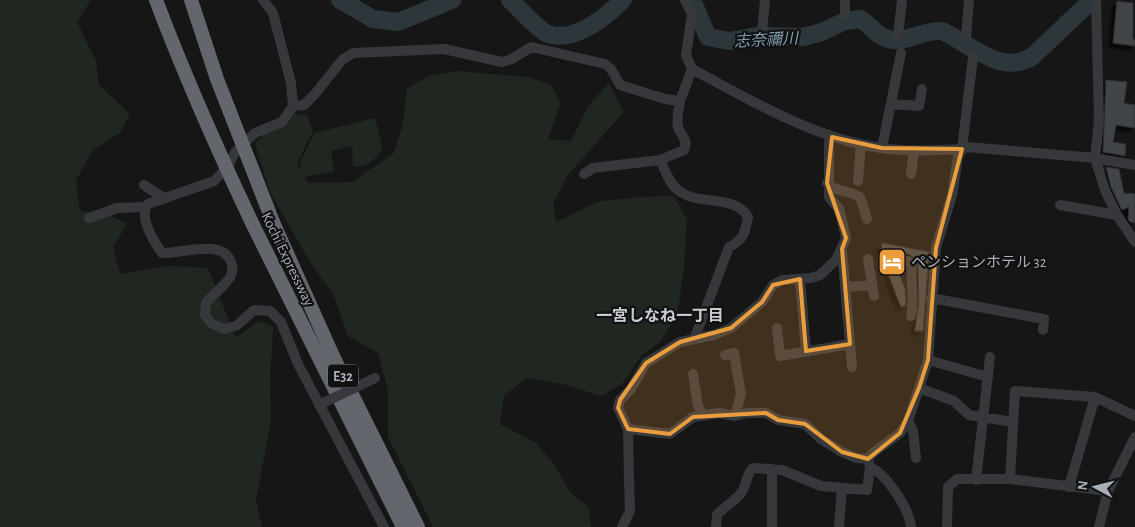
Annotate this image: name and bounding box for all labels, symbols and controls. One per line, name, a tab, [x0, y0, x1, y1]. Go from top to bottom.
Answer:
water label: 志奈禰川	[734, 29, 800, 50]
street label: Kochi Expressway	[258, 210, 317, 309]
hotel icon: ペンションホテル 32	[877, 247, 907, 277]
place label: ペンションホテル 32	[911, 255, 1047, 270]
district label: 一宮しなね一丁目	[596, 307, 724, 324]
road number: E32	[328, 364, 358, 388]
north arrow	[1070, 462, 1120, 512]
text: N	[1076, 480, 1091, 491]

